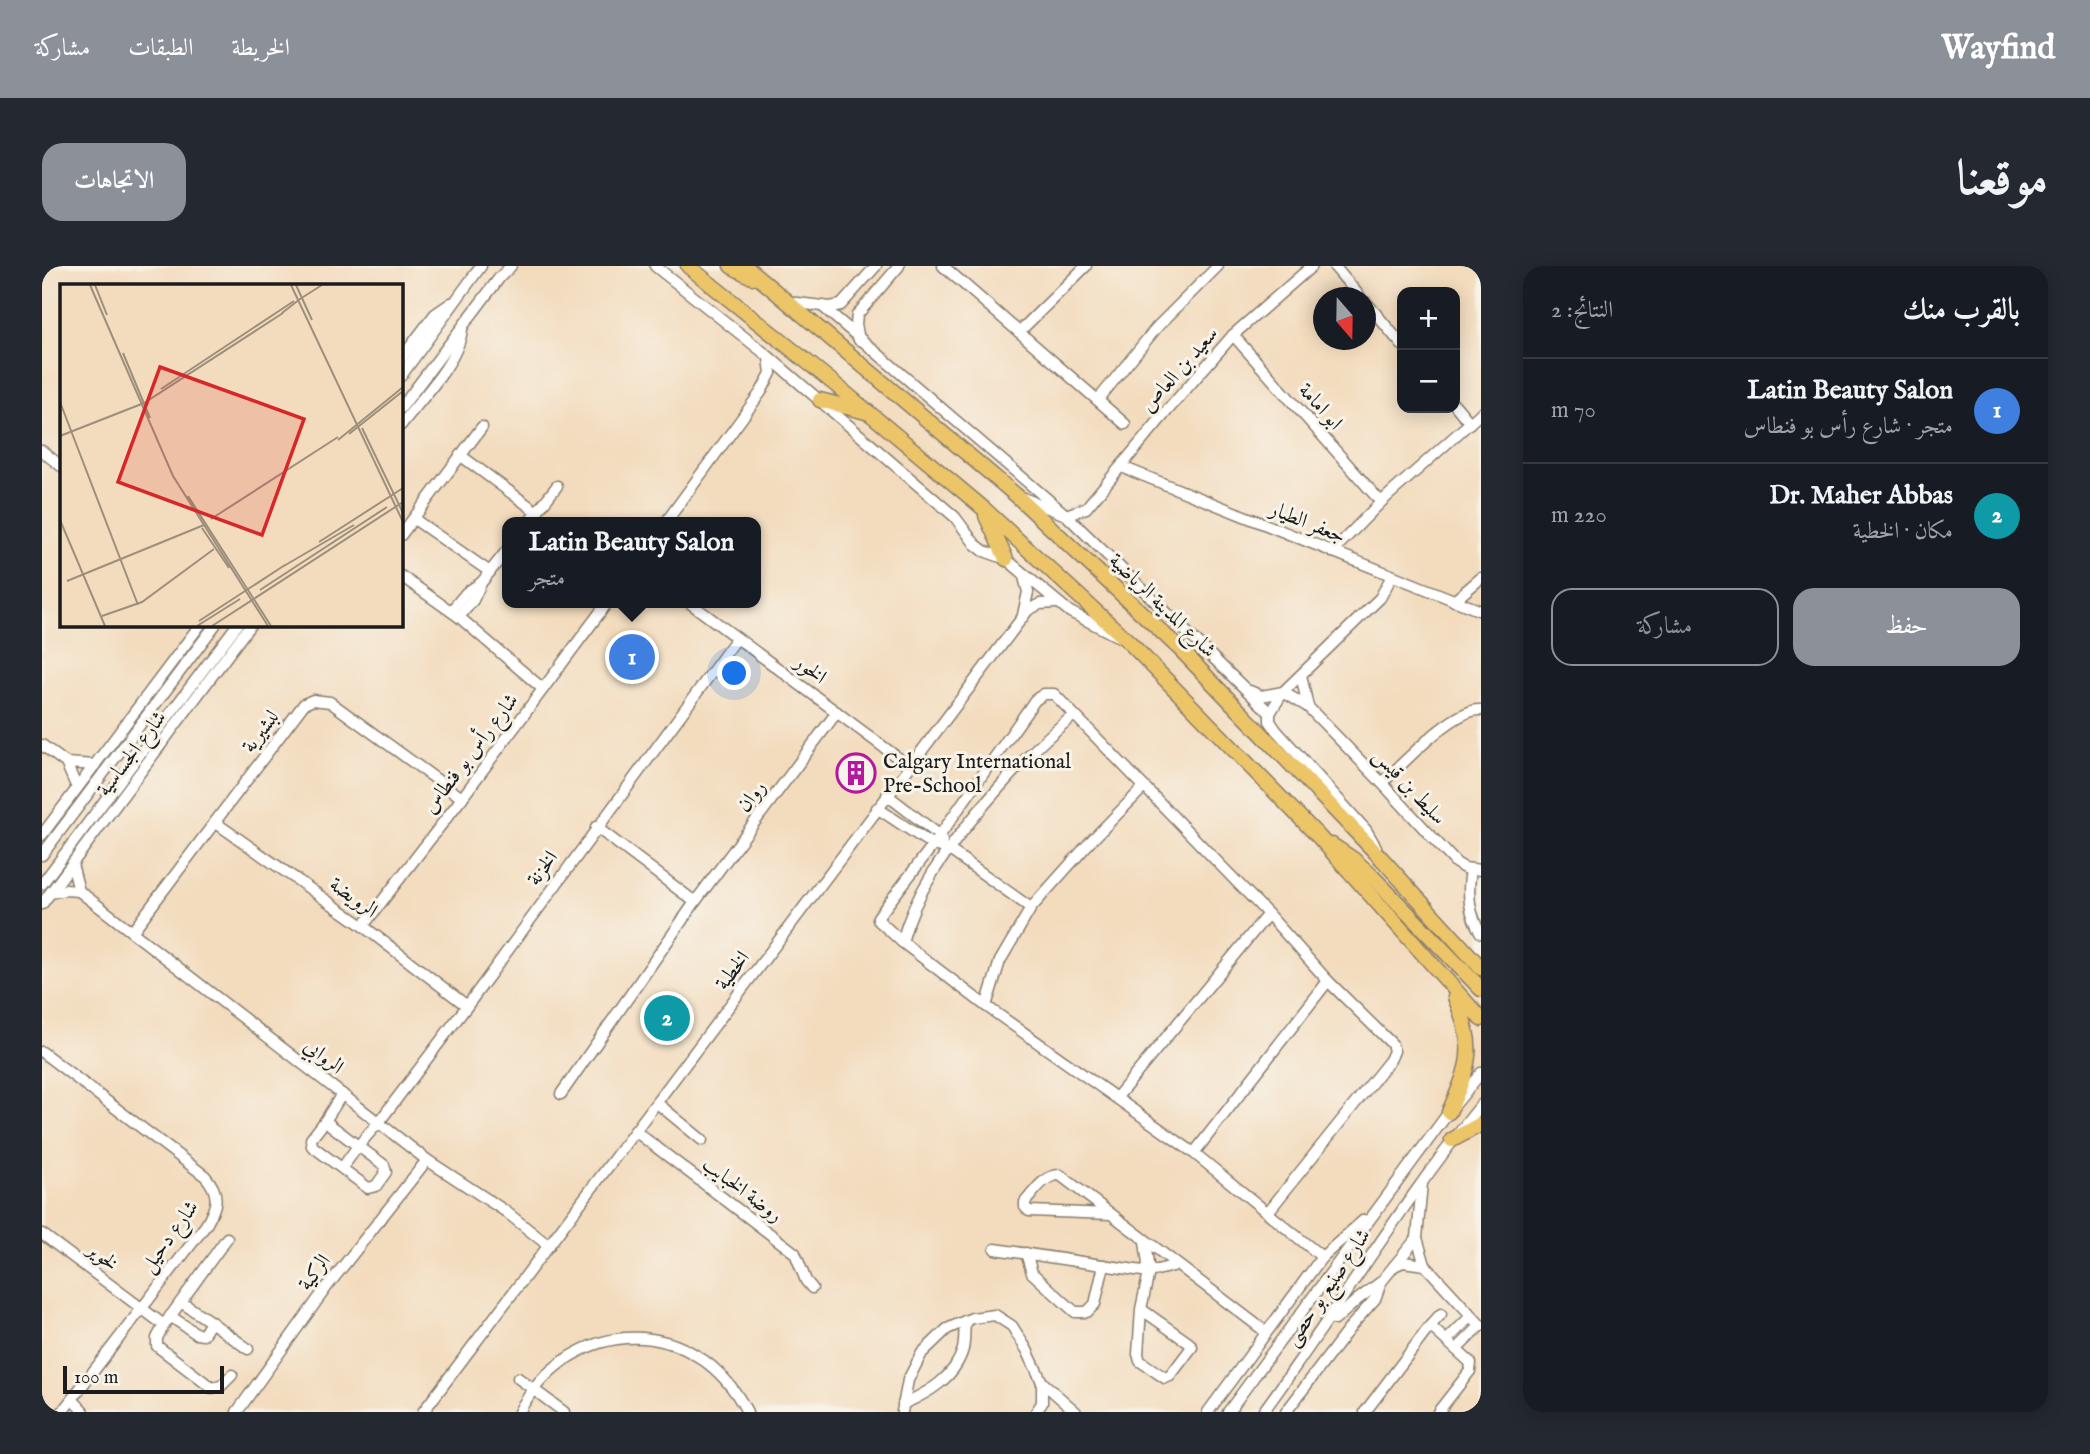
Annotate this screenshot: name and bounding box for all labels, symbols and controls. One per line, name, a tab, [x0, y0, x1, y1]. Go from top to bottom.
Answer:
text: Wayfind	[1941, 28, 2055, 70]
text: مشاركة	[35, 33, 90, 64]
text: الطبقات	[128, 33, 194, 64]
text: الخريطة	[232, 33, 290, 64]
button: الاتجاهات	[42, 143, 186, 221]
text: موقعنا	[1956, 150, 2048, 212]
inset map	[60, 284, 402, 626]
north arrow	[1313, 287, 1376, 350]
map controls	[1397, 287, 1460, 413]
button: +	[1397, 287, 1460, 350]
text: بالقرب منك	[1903, 292, 2020, 330]
text: النتائج: 2	[1551, 296, 1613, 325]
street label: سعيد بن العاص	[1135, 321, 1225, 419]
button: −	[1397, 350, 1460, 413]
text: Latin Beauty Salon	[1747, 374, 1953, 407]
street label: ابو امامة	[1292, 378, 1348, 436]
text: 70 m	[1551, 396, 1596, 425]
text: 1	[1993, 396, 2001, 425]
text: متجر · شارع رأس بو فنطاس	[1744, 412, 1953, 441]
text: Dr. Maher Abbas	[1769, 479, 1953, 512]
street label: جعفر الطيار	[1264, 495, 1349, 551]
text: 220 m	[1551, 501, 1607, 530]
text: 2	[1992, 501, 2002, 530]
popup	[502, 517, 761, 608]
text: مكان · الخطية	[1853, 517, 1953, 546]
text: Latin Beauty Salon	[529, 526, 734, 559]
street label: شارع المدينة الرياضية	[1100, 548, 1222, 666]
text: متجر	[529, 564, 565, 593]
button: مشاركة	[1551, 588, 1779, 666]
button: حفظ	[1793, 588, 2020, 666]
pin: 1	[609, 631, 655, 683]
street label: الخور	[787, 648, 832, 691]
your location	[717, 656, 751, 690]
street label: شارع رأس بو فنطاس	[415, 686, 528, 821]
street label: لبشيرية	[236, 705, 286, 759]
street label: شارع الجساسية	[91, 706, 176, 804]
street label: سليط بن قيس	[1366, 743, 1451, 831]
place label: Calgary International Pre-School	[883, 749, 1071, 800]
building icon: Calgary International Pre-School	[835, 752, 877, 794]
street label: روان	[731, 775, 773, 818]
street label: الخزنة	[521, 846, 565, 892]
street label: الرويضة	[324, 872, 383, 925]
street label: الخطية	[710, 946, 757, 996]
pin: 2	[644, 992, 690, 1044]
street label: الروابي	[296, 1033, 349, 1083]
street label: روضة الخبايب	[696, 1151, 788, 1229]
street label: شارع دحيل	[135, 1195, 208, 1280]
street label: شارع صنيع بو حصى	[1279, 1224, 1381, 1354]
street label: لخوير	[80, 1236, 123, 1278]
street label: الركية	[293, 1249, 338, 1297]
scale bar	[63, 1363, 224, 1395]
text: 100 m	[74, 1366, 118, 1390]

